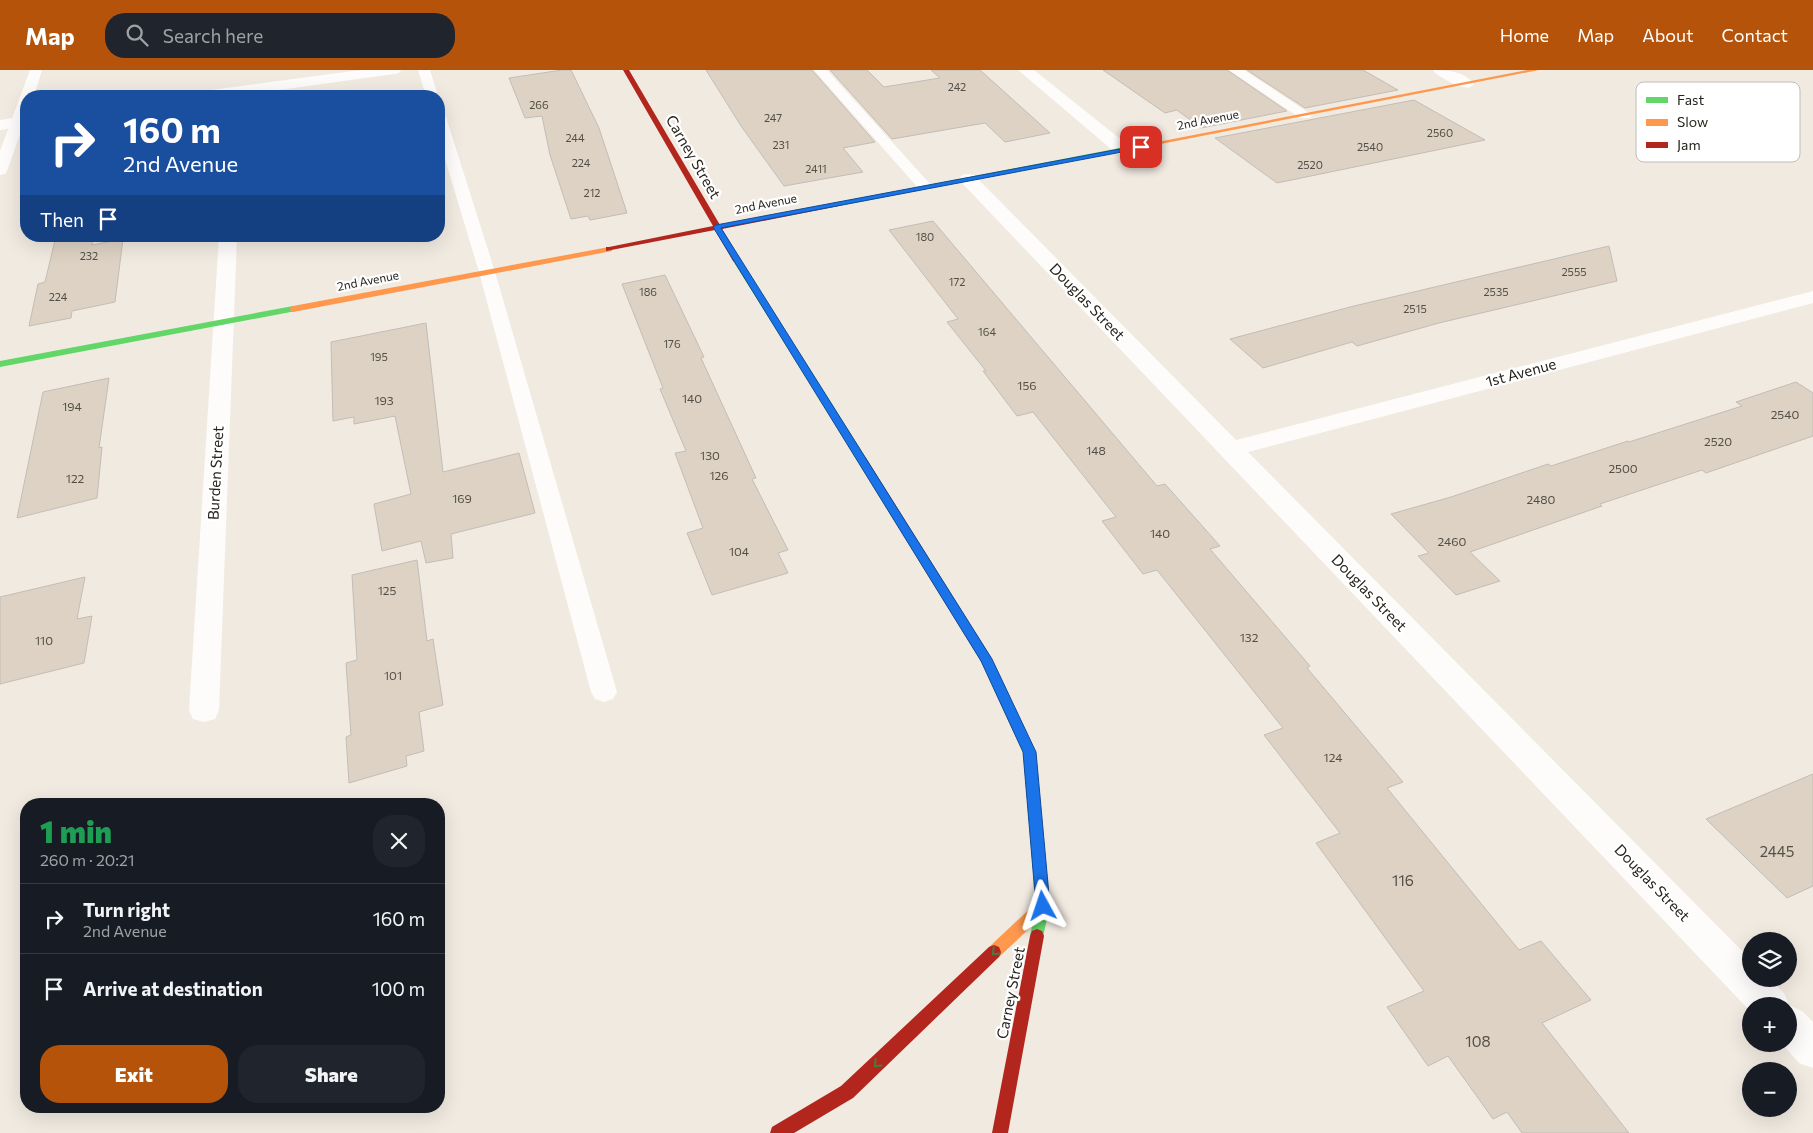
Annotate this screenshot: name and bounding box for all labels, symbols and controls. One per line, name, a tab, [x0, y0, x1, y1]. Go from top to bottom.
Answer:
search box	[105, 13, 455, 58]
text: Map	[25, 21, 75, 50]
icon: search	[123, 21, 151, 49]
text: Search here	[163, 24, 263, 47]
text: Home	[1500, 24, 1549, 46]
text: Map	[1577, 24, 1614, 46]
text: About	[1642, 24, 1694, 46]
text: Contact	[1722, 24, 1788, 46]
house number: 242	[948, 80, 966, 93]
legend	[1636, 82, 1800, 162]
text: Fast	[1677, 91, 1704, 108]
house number: 266	[529, 98, 549, 111]
street label: 2nd Avenue	[1176, 106, 1240, 132]
text: 160 m	[123, 107, 221, 150]
icon: right	[40, 110, 105, 175]
house number: 247	[764, 111, 782, 124]
street label: Carney Street	[663, 112, 725, 201]
text: Slow	[1677, 113, 1708, 130]
pin	[1120, 126, 1162, 168]
house number: 2560	[1427, 126, 1453, 139]
house number: 244	[565, 131, 585, 144]
icon: arrive	[1127, 133, 1155, 161]
text: Jam	[1677, 136, 1701, 153]
house number: 231	[772, 138, 790, 151]
house number: 2540	[1357, 140, 1383, 153]
text: 2nd Avenue	[123, 150, 238, 177]
house number: 224	[572, 156, 591, 169]
house number: 2520	[1297, 158, 1323, 171]
house number: 2411	[805, 162, 827, 175]
house number: 212	[584, 186, 600, 199]
street label: 2nd Avenue	[734, 190, 798, 216]
icon: arrive	[94, 205, 122, 233]
text: Then	[40, 208, 84, 231]
house number: 180	[916, 230, 934, 243]
house number: 232	[80, 249, 98, 262]
street label: Douglas Street	[1046, 259, 1129, 344]
house number: 2555	[1561, 265, 1587, 278]
street label: 2nd Avenue	[336, 267, 400, 293]
house number: 172	[949, 275, 965, 288]
house number: 186	[639, 285, 657, 298]
house number: 2535	[1483, 285, 1509, 298]
house number: 224	[49, 290, 68, 303]
house number: 2515	[1403, 302, 1427, 315]
house number: 164	[978, 325, 996, 338]
house number: 176	[663, 337, 681, 350]
house number: 195	[370, 350, 388, 363]
street label: 1st Avenue	[1484, 354, 1558, 390]
house number: 156	[1017, 378, 1037, 392]
house number: 140	[682, 391, 702, 405]
house number: 193	[374, 393, 394, 407]
house number: 194	[62, 399, 82, 413]
house number: 2540	[1771, 407, 1799, 421]
street label: Burden Street	[204, 425, 226, 520]
house number: 2520	[1704, 434, 1732, 448]
house number: 148	[1086, 443, 1106, 457]
house number: 130	[700, 448, 720, 462]
house number: 2500	[1608, 461, 1638, 475]
house number: 126	[709, 468, 729, 482]
house number: 122	[66, 471, 85, 485]
house number: 169	[452, 491, 472, 505]
house number: 2480	[1527, 492, 1556, 506]
house number: 140	[1150, 526, 1170, 540]
house number: 2460	[1438, 534, 1467, 548]
house number: 104	[729, 544, 749, 558]
street label: Douglas Street	[1328, 550, 1411, 635]
house number: 125	[378, 583, 396, 597]
house number: 132	[1240, 630, 1259, 644]
house number: 110	[35, 633, 53, 647]
house number: 101	[384, 668, 402, 682]
house number: 124	[1324, 750, 1342, 764]
text: 1 min	[40, 812, 112, 849]
button: close	[373, 815, 425, 867]
street label: Douglas Street	[1611, 840, 1694, 925]
house number: 2445	[1760, 842, 1794, 860]
text: 260 m · 20:21	[40, 850, 135, 869]
house number: 116	[1392, 871, 1414, 889]
position arrow	[1016, 879, 1068, 931]
text: Turn right	[83, 898, 170, 921]
icon: right	[40, 905, 68, 933]
text: 160 m	[373, 907, 425, 930]
text: 2nd Avenue	[83, 921, 167, 940]
map controls	[1742, 932, 1797, 1117]
button: layers	[1742, 932, 1797, 987]
street label: Carney Street	[992, 945, 1028, 1040]
one-way arrow	[992, 946, 1001, 955]
icon: arrive	[40, 975, 68, 1003]
text: Arrive at destination	[83, 977, 263, 1000]
text: 100 m	[372, 977, 425, 1000]
button: +	[1742, 997, 1797, 1052]
house number: 108	[1465, 1032, 1491, 1050]
button: Exit	[40, 1045, 228, 1103]
button: Share	[238, 1045, 425, 1103]
one-way arrow	[874, 1058, 883, 1067]
button: −	[1742, 1062, 1797, 1117]

